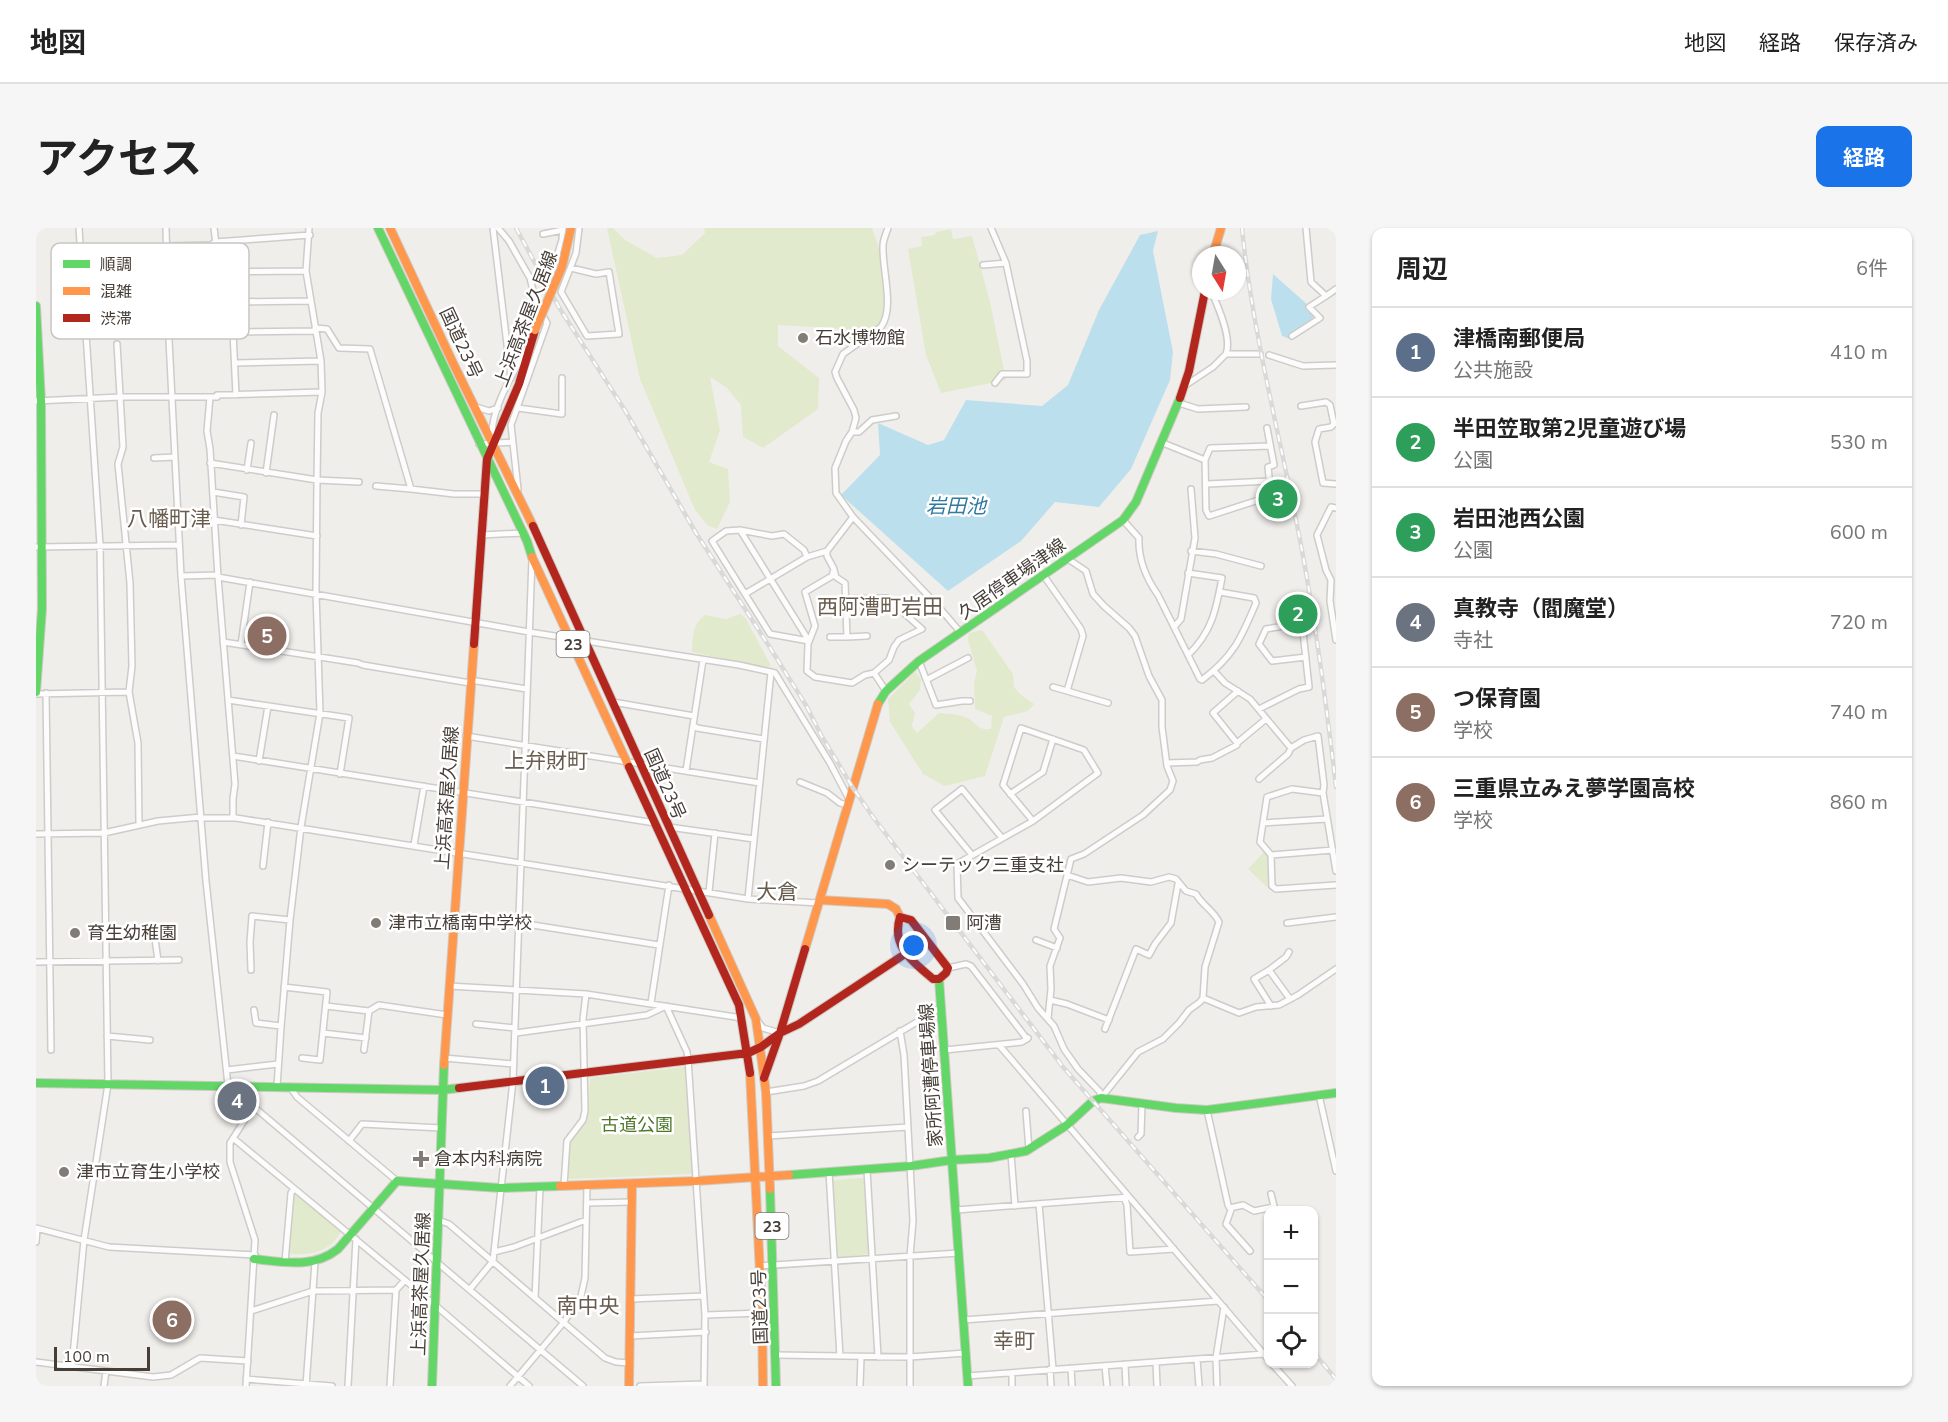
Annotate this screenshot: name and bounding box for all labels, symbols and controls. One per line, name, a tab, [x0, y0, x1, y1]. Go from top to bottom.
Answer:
text: 地図	[30, 24, 86, 62]
text: 地図	[1684, 29, 1726, 57]
text: 経路	[1759, 29, 1801, 57]
text: 保存済み	[1834, 29, 1918, 57]
button: 経路	[1816, 126, 1912, 187]
text: アクセス	[36, 131, 202, 188]
legend	[51, 243, 249, 339]
north arrow	[1192, 246, 1246, 300]
street label: 上浜高茶屋久居線	[489, 247, 563, 391]
text: 周辺	[1396, 252, 1448, 287]
text: 順調	[100, 254, 132, 276]
text: 6件	[1856, 255, 1888, 282]
text: 混雑	[100, 281, 132, 303]
street label: 国道23号	[434, 304, 488, 382]
text: 渋滞	[100, 308, 132, 330]
text: 津橋南郵便局	[1453, 324, 1585, 354]
place label: 石水博物館	[815, 326, 905, 350]
marker: 石水博物館	[796, 331, 810, 345]
text: 1	[1410, 339, 1422, 366]
text: 410 m	[1830, 339, 1888, 366]
text: 公共施設	[1453, 357, 1533, 384]
text: 半田笠取第2児童遊び場	[1453, 414, 1686, 444]
text: 2	[1410, 429, 1422, 456]
text: 530 m	[1830, 429, 1888, 456]
text: 公園	[1453, 447, 1493, 474]
pin: 3	[1258, 476, 1298, 522]
water label: 岩田池	[926, 493, 988, 520]
text: 岩田池西公園	[1453, 504, 1585, 534]
district label: 八幡町津	[127, 505, 211, 533]
text: 3	[1410, 519, 1422, 546]
text: 600 m	[1830, 519, 1888, 546]
street label: 久居停車場津線	[954, 533, 1070, 625]
text: 公園	[1453, 537, 1493, 564]
pin: 2	[1278, 592, 1318, 636]
district label: 西阿漕町岩田	[817, 593, 943, 621]
text: 真教寺（閻魔堂）	[1453, 594, 1629, 624]
text: 4	[1410, 609, 1422, 636]
text: 720 m	[1830, 609, 1888, 636]
pin: 5	[248, 614, 286, 658]
text: 寺社	[1453, 627, 1493, 654]
road number: 23	[556, 631, 590, 657]
text: つ保育園	[1453, 684, 1541, 714]
text: 5	[1410, 699, 1422, 726]
text: 740 m	[1830, 699, 1888, 726]
text: 学校	[1453, 717, 1493, 744]
street label: 上浜高茶屋久居線	[430, 725, 464, 871]
street label: 国道23号	[639, 745, 691, 823]
district label: 上弁財町	[504, 747, 588, 775]
text: 三重県立みえ夢学園高校	[1453, 774, 1695, 804]
text: 6	[1410, 789, 1422, 816]
text: 860 m	[1830, 789, 1888, 816]
text: 学校	[1453, 807, 1493, 834]
place label: シーテック三重支社	[902, 853, 1064, 877]
marker: シーテック三重支社	[883, 858, 897, 872]
district label: 大倉	[756, 878, 798, 906]
place label: 津市立橋南中学校	[388, 911, 532, 935]
place label: 阿漕	[966, 911, 1002, 935]
marker: 阿漕	[944, 914, 962, 932]
marker: 津市立橋南中学校	[369, 916, 383, 930]
place label: 育生幼稚園	[87, 921, 177, 945]
marker: 育生幼稚園	[68, 926, 82, 940]
your location	[899, 931, 928, 960]
street label: 家所阿漕停車場線	[914, 1002, 948, 1148]
pin: 1	[526, 1064, 564, 1108]
pin: 4	[218, 1078, 256, 1124]
park label: 古道公園	[601, 1113, 673, 1137]
place label: 倉本内科病院	[434, 1147, 542, 1171]
marker: 倉本内科病院	[412, 1150, 430, 1168]
place label: 津市立育生小学校	[76, 1160, 220, 1184]
marker: 津市立育生小学校	[57, 1165, 71, 1179]
map controls	[1264, 1206, 1318, 1368]
button: +	[1264, 1206, 1318, 1260]
street label: 上浜高茶屋久居線	[406, 1212, 436, 1356]
road number: 23	[756, 1213, 788, 1239]
button: −	[1264, 1260, 1318, 1314]
street label: 国道23号	[747, 1269, 773, 1345]
district label: 南中央	[557, 1292, 620, 1320]
pin: 6	[152, 1298, 192, 1342]
button: locate	[1264, 1314, 1318, 1368]
district label: 幸町	[993, 1327, 1035, 1355]
scale bar	[54, 1344, 150, 1372]
text: 100 m	[63, 1346, 110, 1368]

